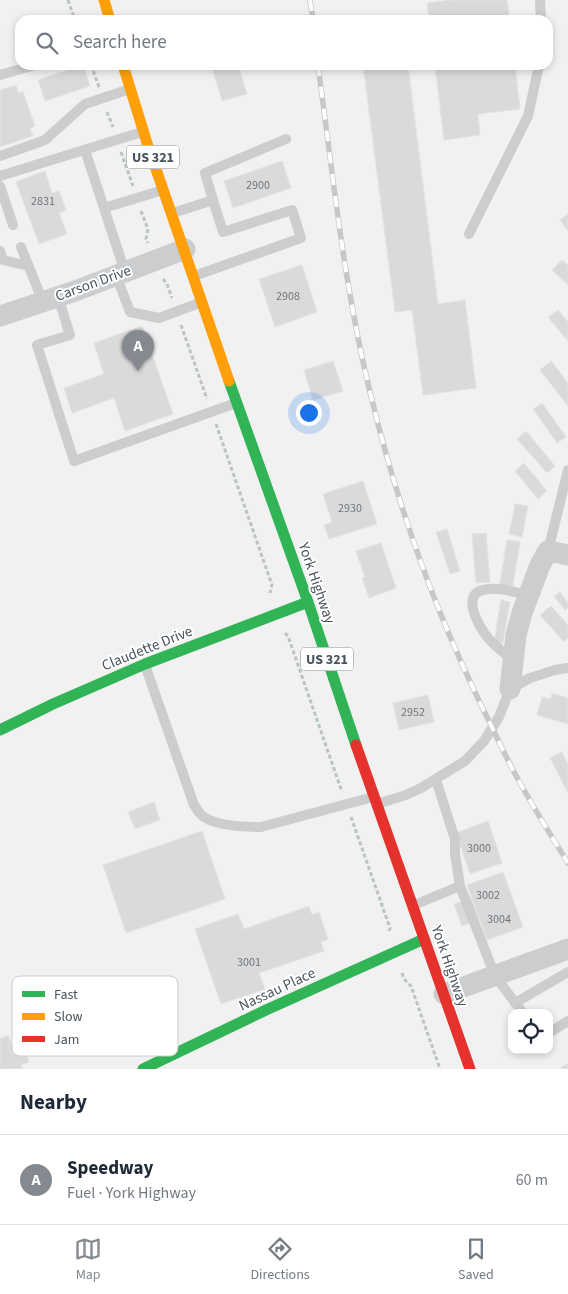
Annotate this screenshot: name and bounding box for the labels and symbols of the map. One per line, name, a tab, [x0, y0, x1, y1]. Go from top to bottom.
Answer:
road number: US 321	[127, 146, 179, 168]
house number: 2900	[246, 177, 270, 194]
house number: 2831	[31, 193, 55, 210]
street label: Carson Drive	[52, 260, 134, 307]
house number: 2908	[276, 288, 300, 305]
pin: A	[122, 330, 154, 371]
your location	[296, 400, 322, 426]
house number: 2930	[338, 500, 362, 517]
street label: York Highway	[292, 539, 340, 627]
street label: Claudette Drive	[99, 621, 196, 676]
road number: US 321	[301, 648, 353, 671]
house number: 2952	[401, 704, 425, 721]
house number: 3000	[467, 840, 491, 857]
house number: 3002	[476, 887, 500, 904]
house number: 3004	[487, 911, 511, 928]
street label: York Highway	[425, 922, 473, 1010]
house number: 3001	[237, 954, 261, 971]
street label: Nassau Place	[235, 963, 319, 1016]
legend	[12, 976, 178, 1056]
text: Fast	[54, 985, 78, 1005]
text: Slow	[54, 1007, 83, 1027]
text: Jam	[54, 1030, 79, 1050]

